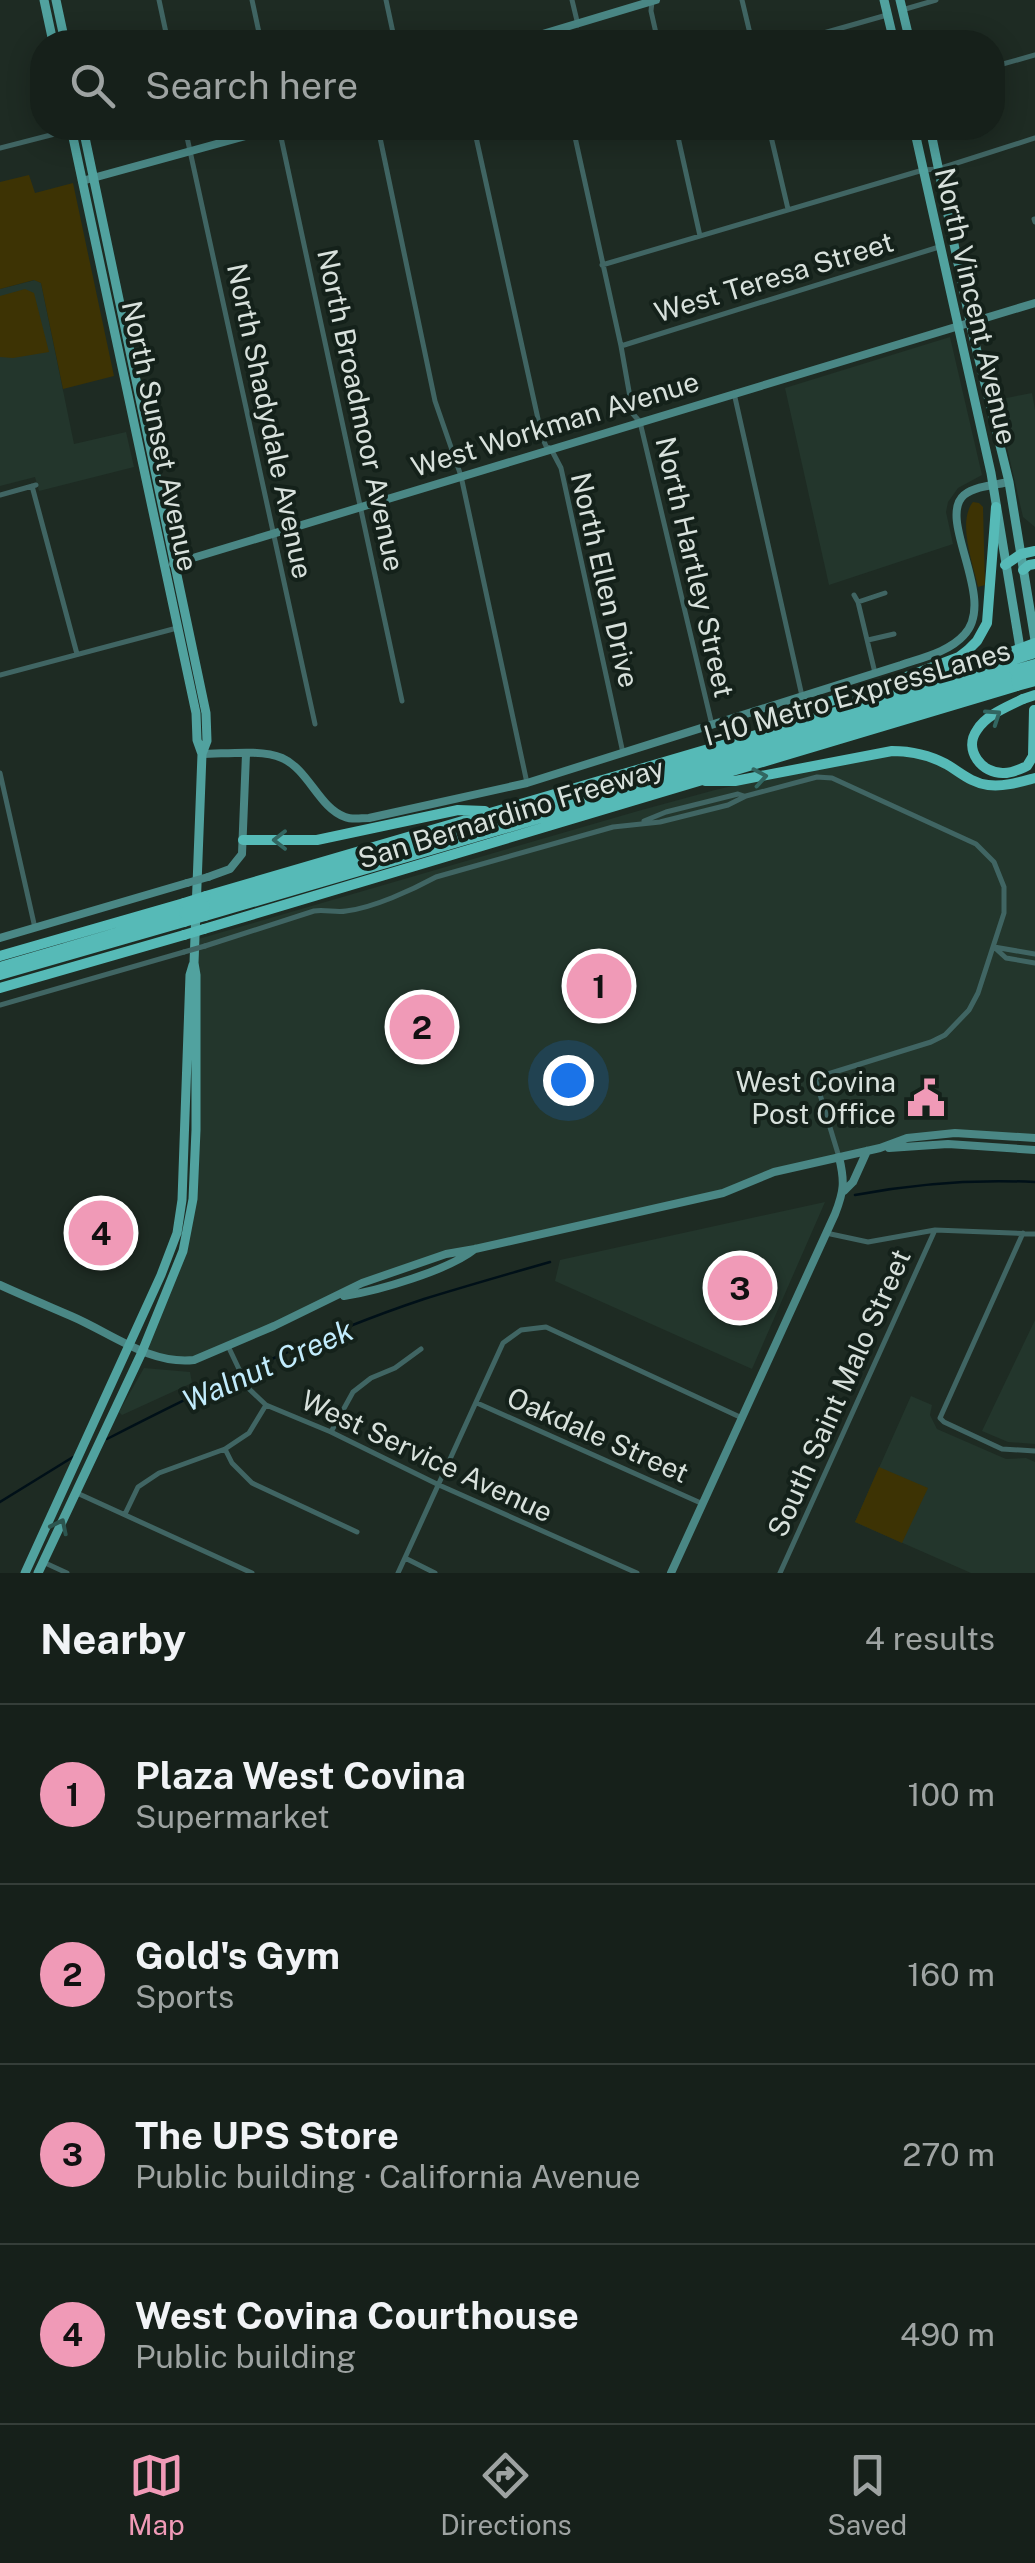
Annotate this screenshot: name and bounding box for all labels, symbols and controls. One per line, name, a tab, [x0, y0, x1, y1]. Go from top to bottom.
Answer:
search box	[30, 30, 1005, 140]
icon: search	[65, 58, 120, 113]
text: Search here	[145, 63, 358, 108]
street label: North Vincent Avenue	[929, 164, 1024, 447]
street label: West Teresa Street	[650, 224, 897, 329]
street label: North Broadmoor Avenue	[311, 246, 412, 574]
street label: North Shadydale Avenue	[221, 260, 320, 582]
street label: North Sunset Avenue	[116, 298, 205, 574]
street label: West Workman Avenue	[407, 364, 703, 483]
street label: North Hartley Street	[649, 433, 742, 700]
street label: North Ellen Drive	[565, 469, 646, 691]
street label: I-10 Metro ExpressLanes	[700, 633, 1014, 752]
one-way arrow	[982, 710, 1001, 728]
street label: San Bernardino Freeway	[354, 750, 668, 875]
one-way arrow	[751, 767, 768, 788]
one-way arrow	[271, 829, 286, 851]
pin: 1	[566, 948, 632, 1024]
pin: 2	[390, 990, 454, 1064]
your location	[543, 1055, 594, 1106]
place label: West Covina Post Office	[736, 1065, 896, 1130]
public building icon: West Covina Post Office	[905, 1077, 947, 1119]
pin: 4	[68, 1196, 134, 1270]
street label: South Saint Malo Street	[760, 1244, 917, 1542]
pin: 3	[708, 1250, 772, 1326]
water label: Walnut Creek	[177, 1311, 359, 1419]
street label: Oakdale Street	[502, 1380, 694, 1489]
street label: West Service Avenue	[296, 1383, 558, 1528]
one-way arrow	[48, 1518, 68, 1536]
text: Nearby	[40, 1614, 186, 1663]
text: 4 results	[865, 1620, 995, 1657]
text: Plaza West Covina	[135, 1753, 466, 1798]
text: 1	[66, 1776, 79, 1813]
text: 100 m	[908, 1776, 995, 1813]
text: Supermarket	[135, 1798, 330, 1835]
text: Gold's Gym	[135, 1933, 340, 1978]
text: 2	[62, 1956, 83, 1993]
text: 160 m	[907, 1956, 995, 1993]
text: Sports	[135, 1978, 234, 2015]
text: The UPS Store	[135, 2113, 399, 2158]
text: 3	[62, 2136, 83, 2173]
text: 270 m	[902, 2136, 995, 2173]
text: Public building · California Avenue	[135, 2158, 641, 2195]
text: West Covina Courthouse	[135, 2293, 579, 2338]
text: 4	[62, 2316, 83, 2353]
text: 490 m	[900, 2316, 995, 2353]
text: Public building	[135, 2338, 356, 2375]
tab: Map	[128, 2448, 185, 2541]
tab: Directions	[440, 2448, 572, 2541]
tab: Saved	[827, 2448, 907, 2541]

